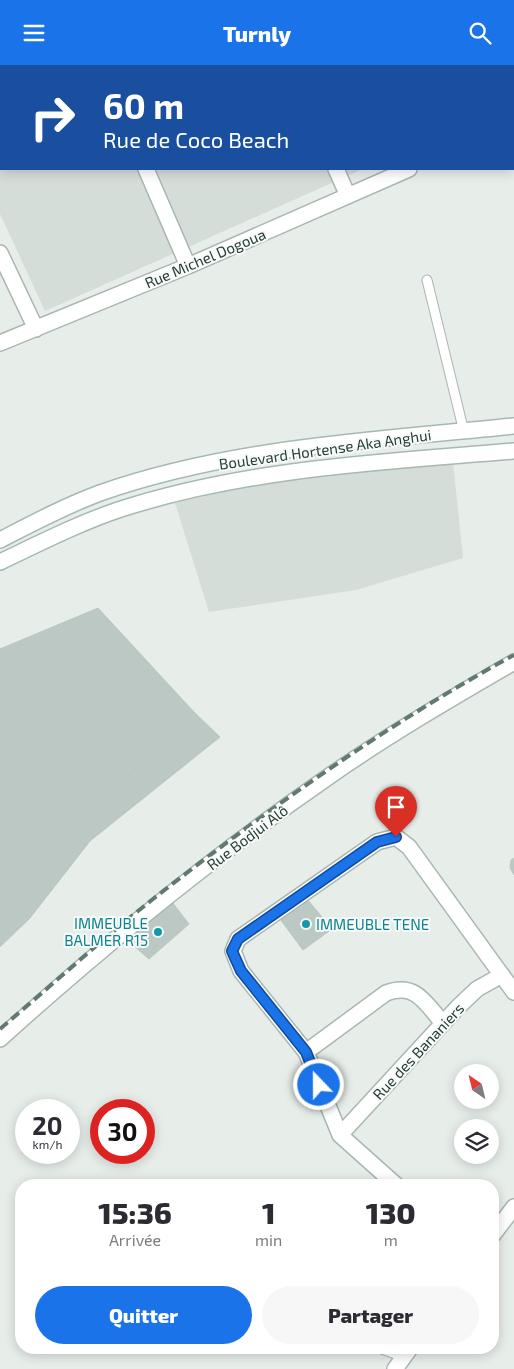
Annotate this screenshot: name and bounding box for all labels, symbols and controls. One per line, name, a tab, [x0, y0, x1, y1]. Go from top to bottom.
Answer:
icon: menu	[20, 19, 48, 47]
icon: search	[466, 19, 494, 47]
text: Turnly	[223, 20, 291, 46]
text: 60 m	[103, 84, 184, 126]
icon: right	[20, 85, 85, 150]
text: Rue de Coco Beach	[103, 126, 289, 152]
street label: Rue Michel Dogoua	[142, 224, 268, 292]
street label: Boulevard Hortense Aka Anghui	[218, 425, 432, 473]
pin	[375, 786, 417, 837]
icon: arrive	[382, 793, 410, 821]
street label: Rue Bodjui Alô	[203, 801, 292, 874]
place label: IMMEUBLE BALMER R15	[64, 914, 148, 949]
place label: IMMEUBLE TENE	[316, 915, 429, 933]
marker: IMMEUBLE TENE	[300, 918, 312, 930]
marker: IMMEUBLE BALMER R15	[152, 926, 164, 938]
street label: Rue des Bananiers	[369, 999, 467, 1103]
position arrow	[292, 1058, 344, 1110]
north arrow	[454, 1064, 499, 1109]
map controls	[454, 1064, 499, 1164]
speed limit sign: 30	[90, 1099, 155, 1164]
text: 20	[32, 1110, 63, 1140]
button: layers	[454, 1119, 499, 1164]
text: km/h	[33, 1137, 62, 1151]
text: 15:36	[98, 1194, 172, 1230]
text: 1	[262, 1194, 276, 1230]
text: 130	[366, 1194, 416, 1230]
text: Arrivée	[109, 1230, 161, 1249]
text: min	[255, 1230, 282, 1249]
text: m	[384, 1230, 398, 1249]
button: Quitter	[35, 1286, 252, 1344]
button: Partager	[262, 1286, 479, 1344]

